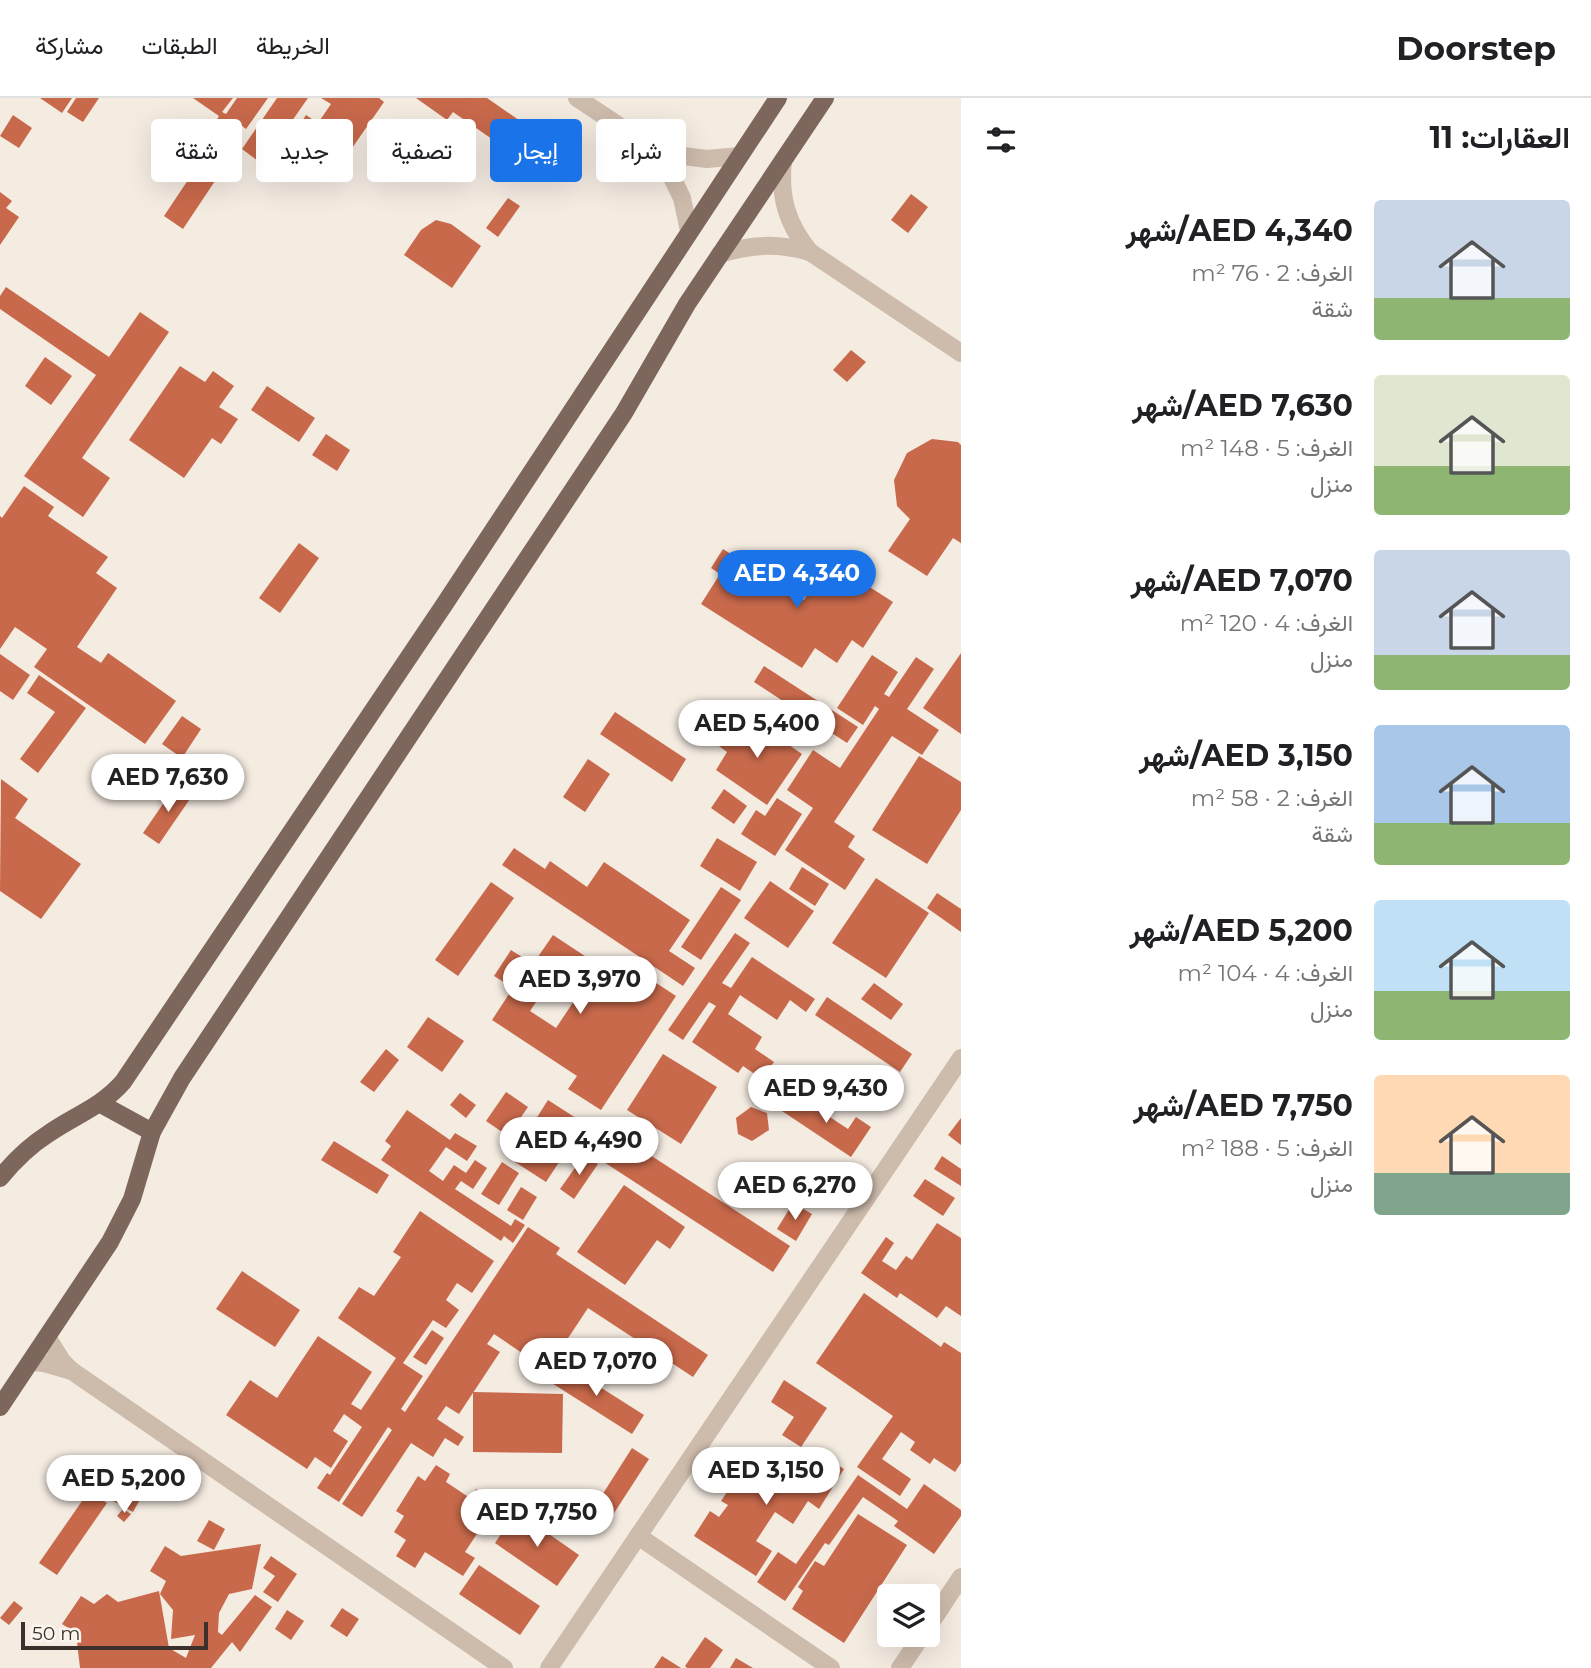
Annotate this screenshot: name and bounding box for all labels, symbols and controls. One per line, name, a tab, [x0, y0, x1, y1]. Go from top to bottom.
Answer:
text: Doorstep	[1396, 28, 1556, 68]
text: مشاركة	[35, 31, 103, 60]
text: الطبقات	[141, 31, 218, 60]
text: الخريطة	[256, 31, 330, 60]
chip: شقة	[151, 119, 242, 182]
chip: جديد	[256, 119, 353, 182]
chip: تصفية	[367, 119, 476, 182]
chip: إيجار	[490, 119, 582, 182]
chip: شراء	[596, 119, 686, 182]
text: العقارات: 11	[1430, 119, 1570, 156]
icon: filters	[982, 121, 1020, 159]
text: AED 4,340/شهر	[1126, 212, 1353, 249]
icon: home	[1430, 228, 1514, 312]
text: الغرف: 2 · 76 m²	[1191, 259, 1353, 287]
text: شقة	[1311, 295, 1353, 323]
text: AED 7,630/شهر	[1132, 387, 1353, 424]
icon: home	[1430, 403, 1514, 487]
text: الغرف: 5 · 148 m²	[1180, 434, 1353, 462]
text: منزل	[1310, 470, 1353, 498]
pin: AED 4,340	[717, 550, 877, 610]
text: AED 4,340	[734, 559, 860, 587]
text: AED 7,070/شهر	[1131, 562, 1353, 599]
icon: home	[1430, 578, 1514, 662]
text: الغرف: 4 · 120 m²	[1180, 609, 1353, 637]
text: منزل	[1310, 645, 1353, 673]
pin: AED 5,400	[677, 700, 837, 760]
text: AED 5,400	[694, 709, 820, 737]
text: AED 3,150/شهر	[1139, 737, 1353, 774]
icon: home	[1430, 753, 1514, 837]
pin: AED 7,630	[88, 754, 248, 814]
text: AED 7,630	[107, 763, 229, 791]
text: الغرف: 2 · 58 m²	[1191, 784, 1353, 812]
text: شقة	[1311, 820, 1353, 848]
text: AED 5,200/شهر	[1130, 912, 1353, 949]
icon: home	[1430, 928, 1514, 1012]
pin: AED 3,970	[500, 956, 660, 1016]
text: الغرف: 4 · 104 m²	[1178, 959, 1353, 987]
text: AED 3,970	[519, 965, 641, 993]
text: منزل	[1310, 995, 1353, 1023]
pin: AED 9,430	[746, 1066, 906, 1125]
text: AED 9,430	[764, 1074, 888, 1102]
text: AED 7,750/شهر	[1133, 1087, 1353, 1124]
icon: home	[1430, 1103, 1514, 1187]
pin: AED 4,490	[499, 1118, 659, 1177]
text: AED 4,490	[516, 1126, 642, 1154]
text: الغرف: 5 · 188 m²	[1181, 1134, 1353, 1162]
pin: AED 6,270	[715, 1162, 875, 1222]
text: منزل	[1310, 1170, 1353, 1198]
text: AED 6,270	[734, 1171, 856, 1199]
pin: AED 7,070	[516, 1338, 676, 1398]
text: AED 7,070	[535, 1347, 657, 1375]
pin: AED 3,150	[686, 1448, 846, 1507]
pin: AED 5,200	[44, 1456, 204, 1515]
text: AED 3,150	[708, 1456, 824, 1484]
text: AED 5,200	[62, 1464, 186, 1492]
pin: AED 7,750	[457, 1490, 617, 1549]
text: AED 7,750	[477, 1498, 597, 1526]
map controls	[877, 1584, 940, 1647]
button: layers	[877, 1584, 940, 1647]
scale bar	[21, 1619, 208, 1651]
text: 50 m	[32, 1622, 80, 1645]

